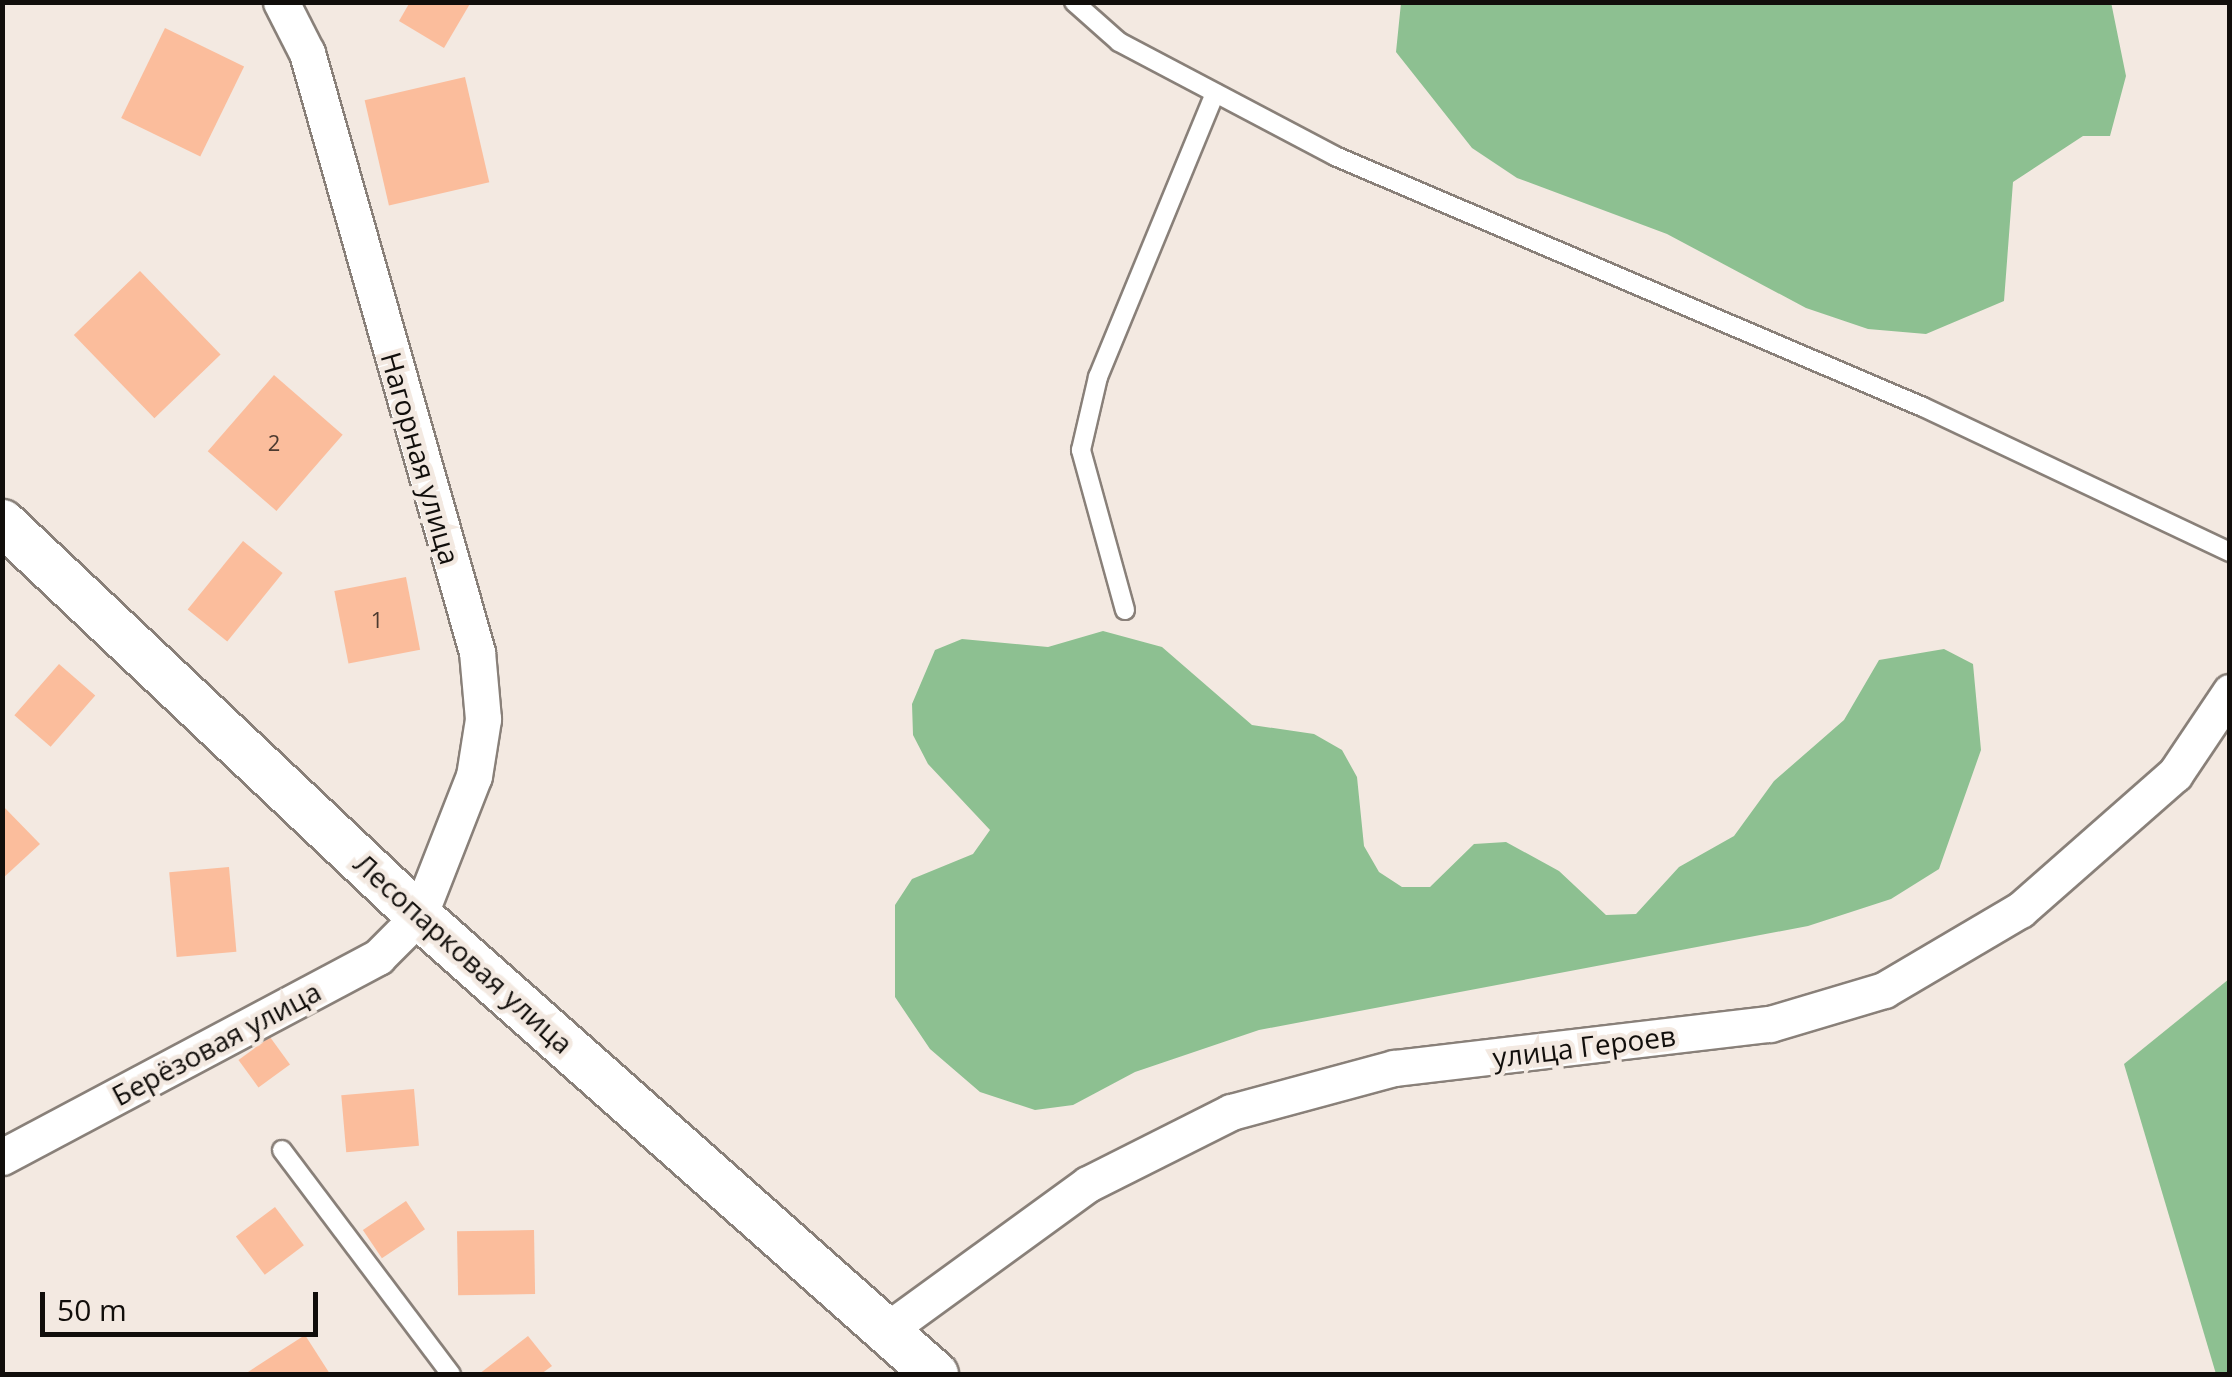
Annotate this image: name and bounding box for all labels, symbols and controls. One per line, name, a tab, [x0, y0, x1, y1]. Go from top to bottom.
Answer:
street label: Нагорная улица	[375, 348, 467, 568]
house number: 2	[268, 430, 280, 456]
house number: 1	[371, 607, 383, 633]
street label: Лесопарковая улица	[348, 846, 580, 1060]
street label: Берёзовая улица	[106, 974, 326, 1112]
street label: улица Героев	[1491, 1018, 1677, 1074]
scale bar	[45, 1272, 322, 1334]
text: 50 m	[57, 1289, 127, 1330]

